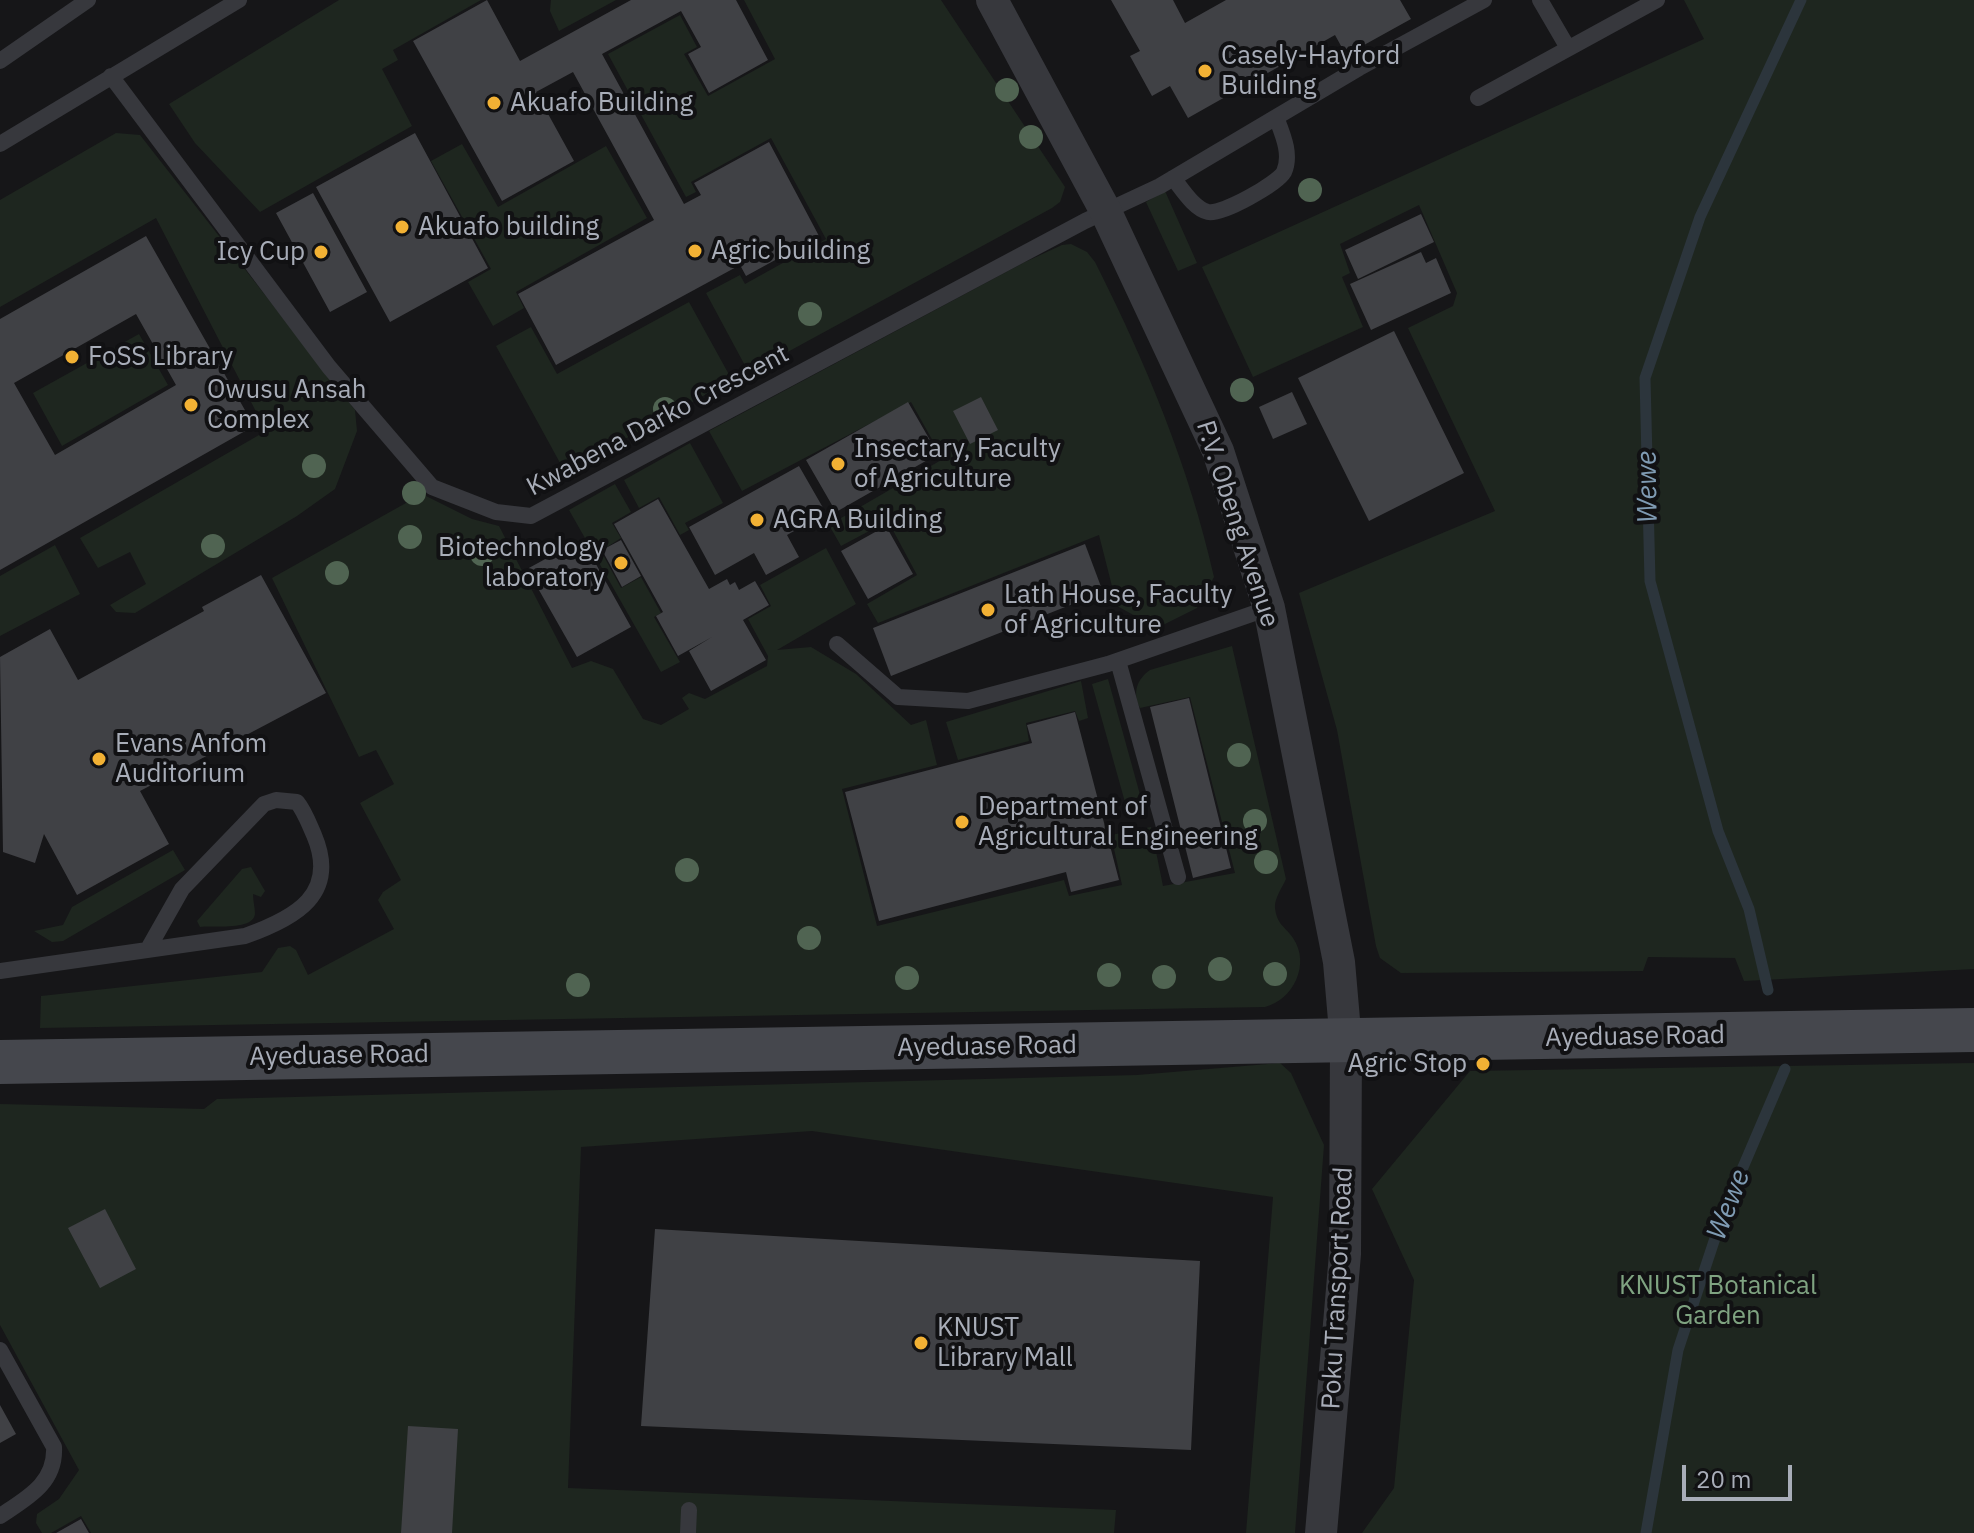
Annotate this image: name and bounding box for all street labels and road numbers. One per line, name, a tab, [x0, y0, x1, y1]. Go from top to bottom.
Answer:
street label: Kwabena Darko Crescent	[522, 339, 794, 503]
street label: P.V. Obeng Avenue	[1189, 417, 1285, 631]
street label: Ayeduase Road	[1545, 1020, 1725, 1054]
street label: Ayeduase Road	[897, 1030, 1077, 1064]
street label: Ayeduase Road	[249, 1039, 429, 1073]
street label: Poku Transport Road	[1316, 1166, 1360, 1410]

